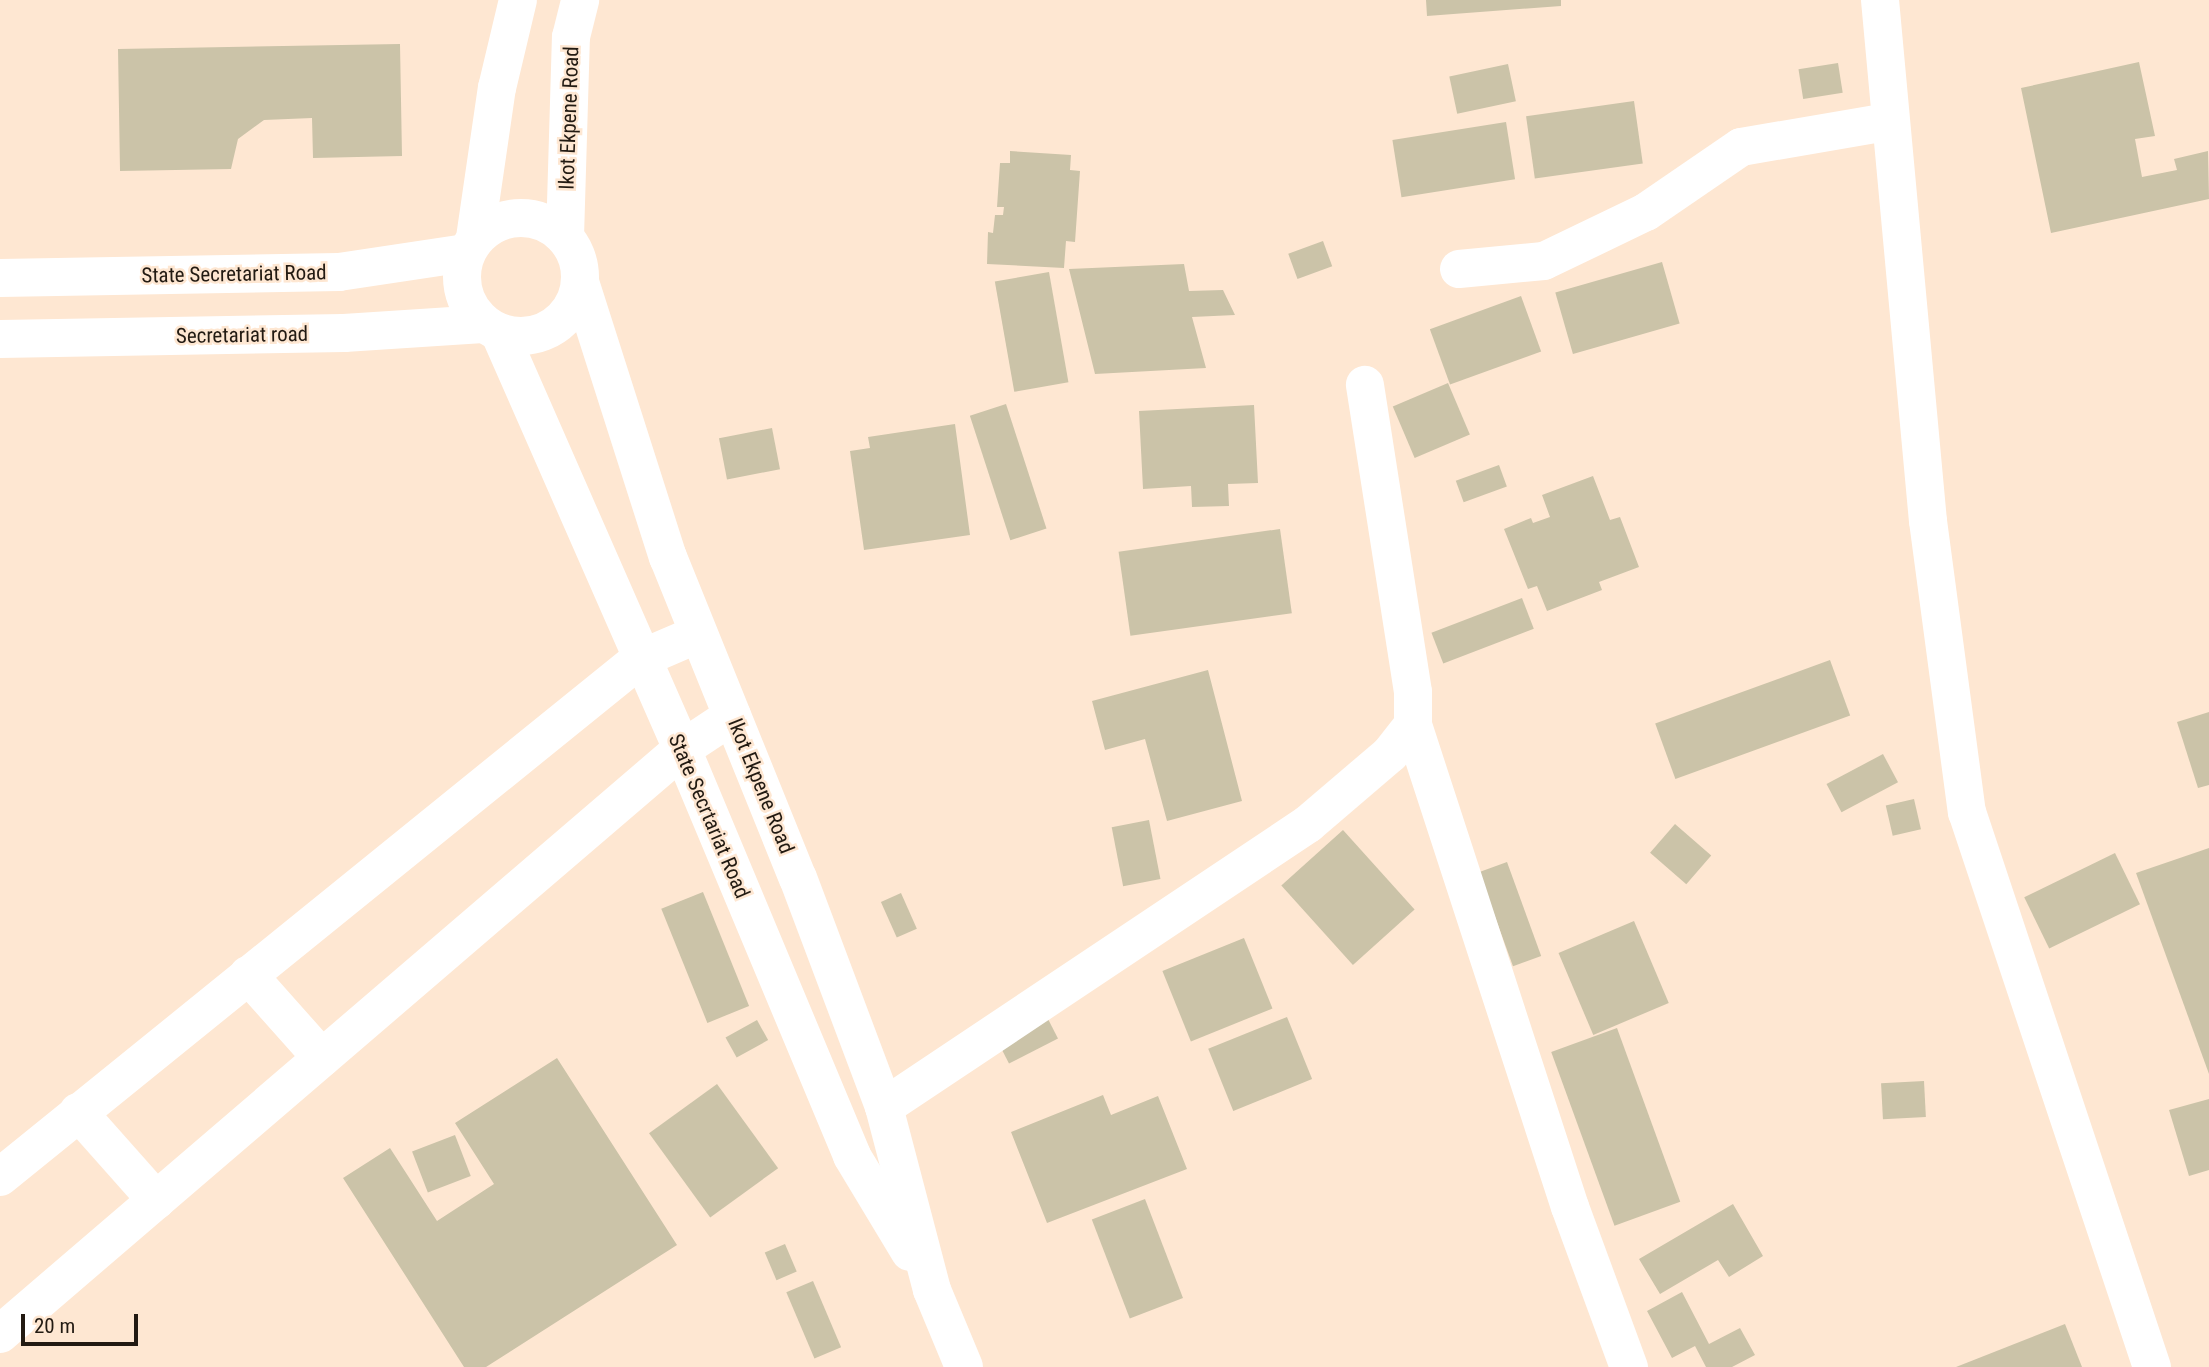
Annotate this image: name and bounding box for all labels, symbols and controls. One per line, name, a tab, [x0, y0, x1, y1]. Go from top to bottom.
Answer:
street label: Ikot Ekpene Road	[554, 46, 584, 190]
street label: State Secretariat Road	[141, 260, 327, 288]
street label: Secretariat road	[176, 321, 308, 349]
street label: Ikot Ekpene Road	[722, 715, 800, 857]
street label: State Secrtariat Road	[663, 730, 755, 902]
scale bar	[24, 1300, 142, 1344]
text: 20 m	[34, 1314, 75, 1338]

